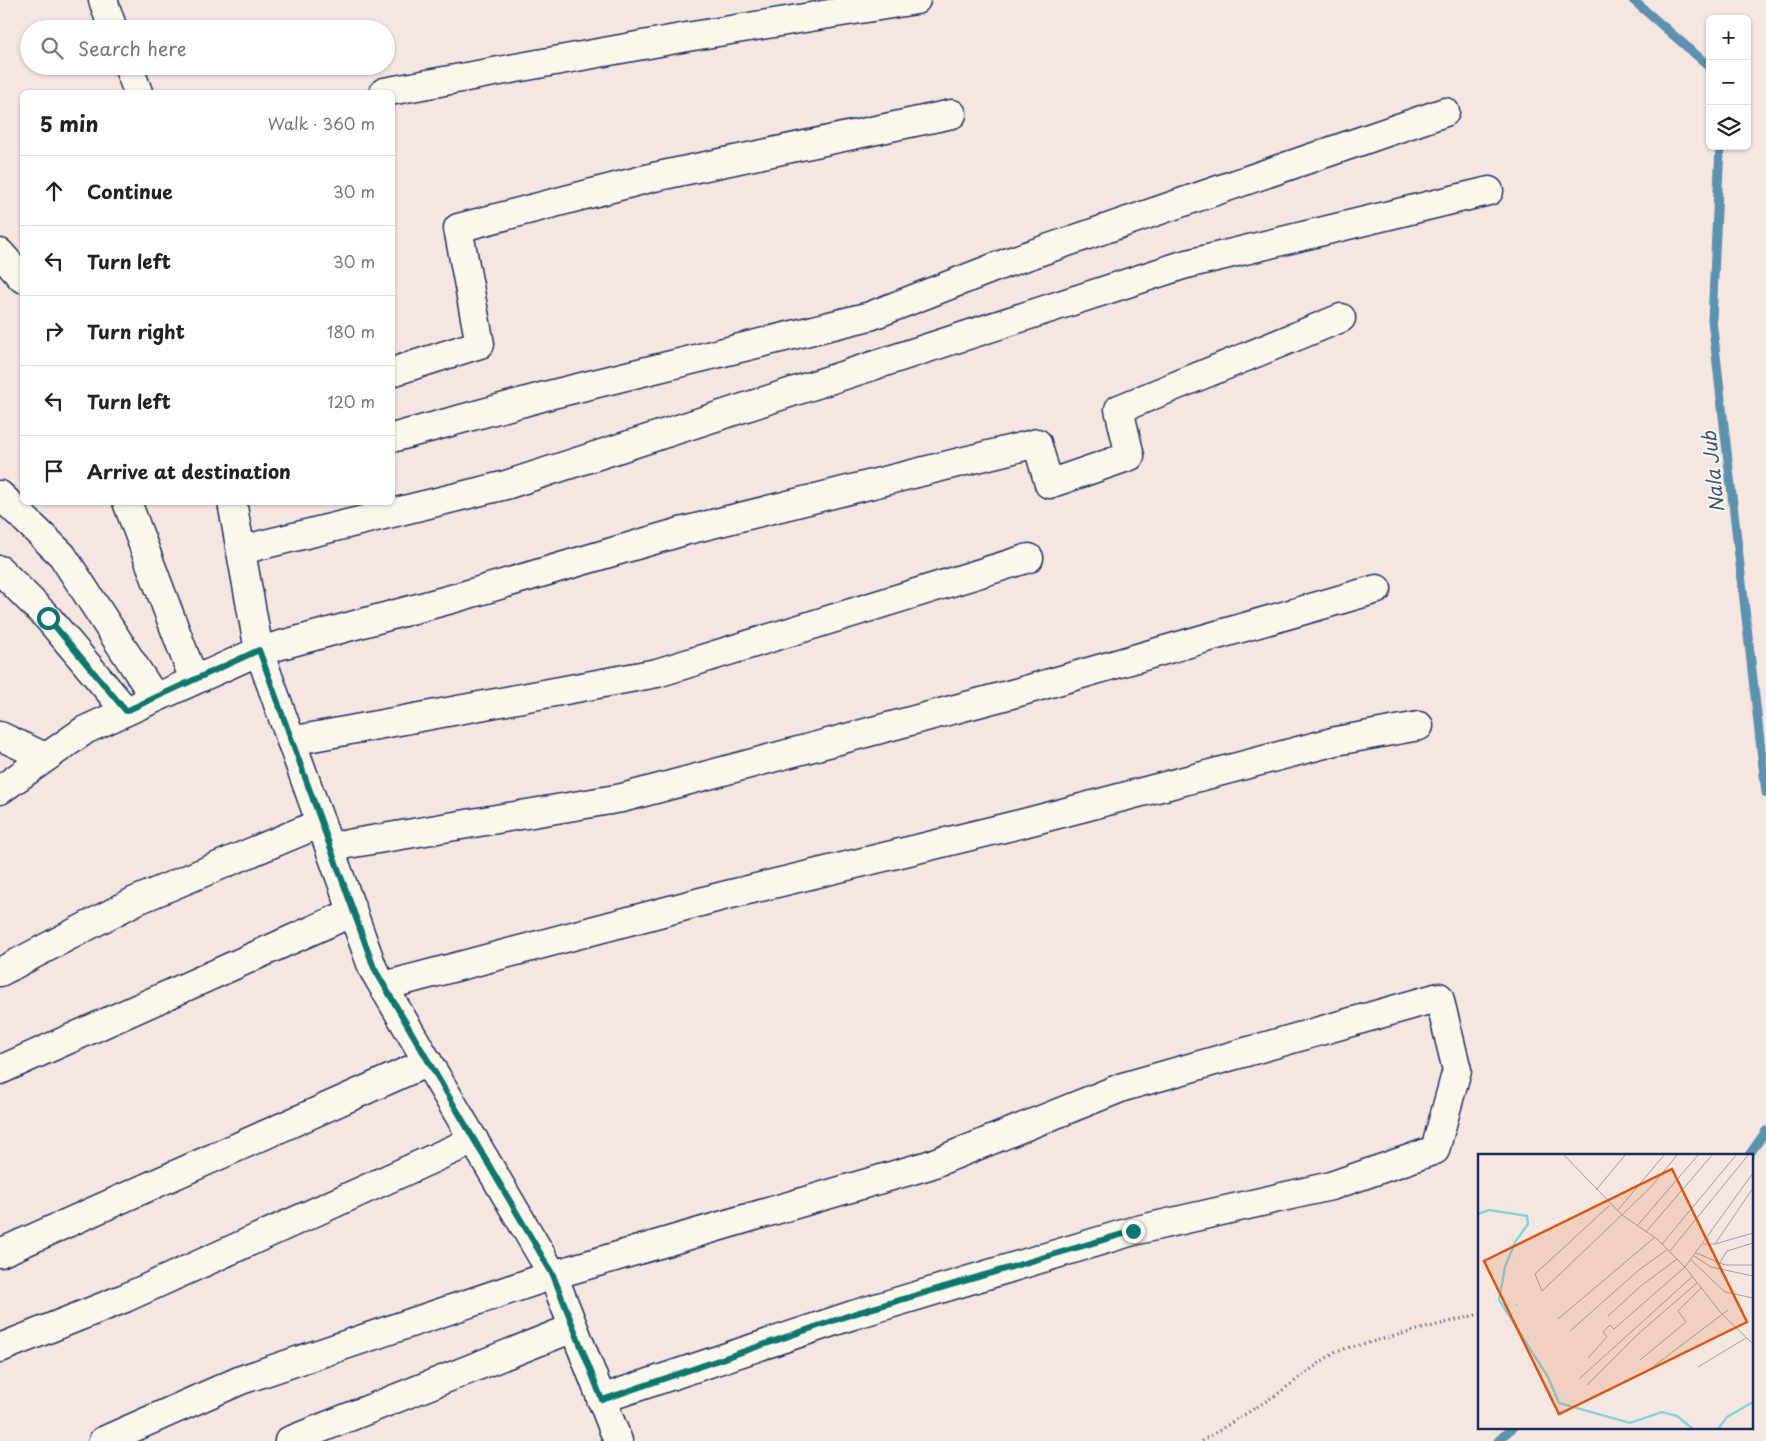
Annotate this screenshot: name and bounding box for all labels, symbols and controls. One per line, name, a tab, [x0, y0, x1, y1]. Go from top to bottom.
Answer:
map controls	[1706, 15, 1751, 150]
button: +	[1706, 15, 1751, 60]
search box	[20, 20, 395, 75]
icon: search	[38, 34, 66, 62]
text: Search here	[78, 34, 187, 62]
button: −	[1706, 60, 1751, 105]
button: layers	[1706, 105, 1751, 150]
text: 5 min	[40, 107, 98, 139]
text: Walk · 360 m	[268, 111, 375, 135]
icon: ahead	[40, 177, 68, 205]
text: Continue	[87, 177, 173, 205]
text: 30 m	[333, 179, 375, 203]
icon: left	[40, 247, 68, 275]
text: Turn left	[87, 247, 171, 275]
text: 30 m	[333, 249, 375, 273]
icon: right	[40, 317, 68, 345]
text: Turn right	[87, 317, 185, 345]
text: 180 m	[327, 319, 375, 343]
icon: left	[40, 387, 68, 415]
text: Turn left	[87, 387, 171, 415]
text: 120 m	[328, 389, 375, 413]
water label: Nala Jub	[1694, 429, 1730, 514]
icon: arrive	[40, 457, 68, 485]
text: Arrive at destination	[87, 457, 291, 485]
route start	[37, 607, 60, 630]
inset map	[1478, 1154, 1754, 1428]
route end	[1122, 1220, 1145, 1243]

